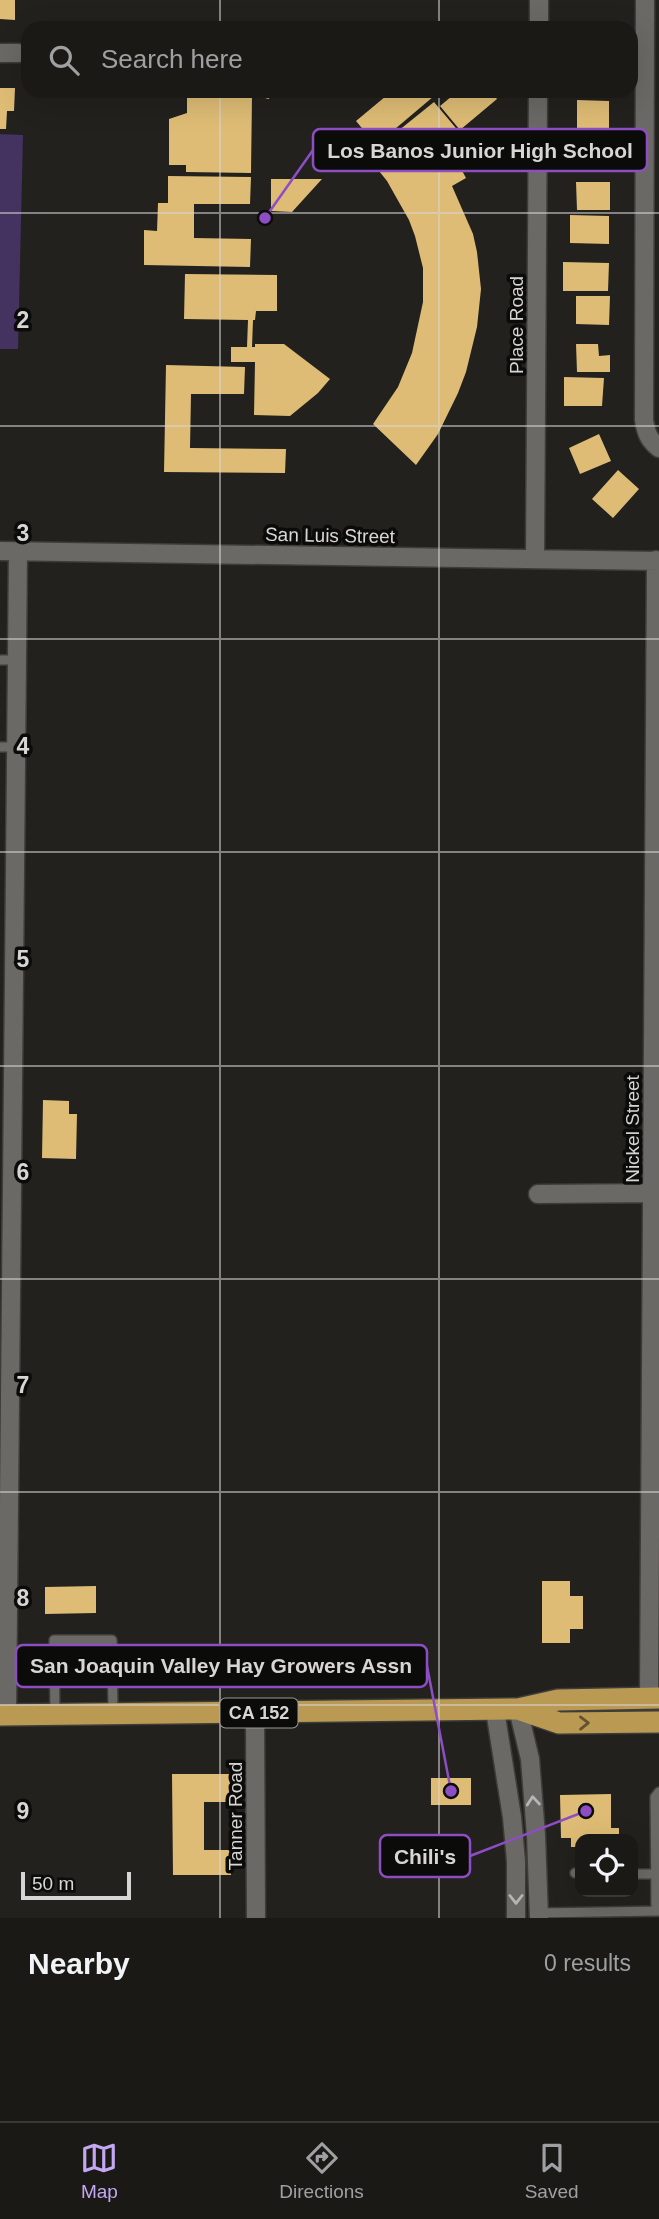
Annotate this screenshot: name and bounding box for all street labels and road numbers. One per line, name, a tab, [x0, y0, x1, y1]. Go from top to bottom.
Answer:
street label: Place Road	[506, 276, 527, 374]
street label: San Luis Street	[265, 524, 396, 547]
street label: Nickel Street	[622, 1074, 643, 1183]
road number: CA 152	[220, 1698, 298, 1728]
street label: Tanner Road	[225, 1762, 246, 1870]

